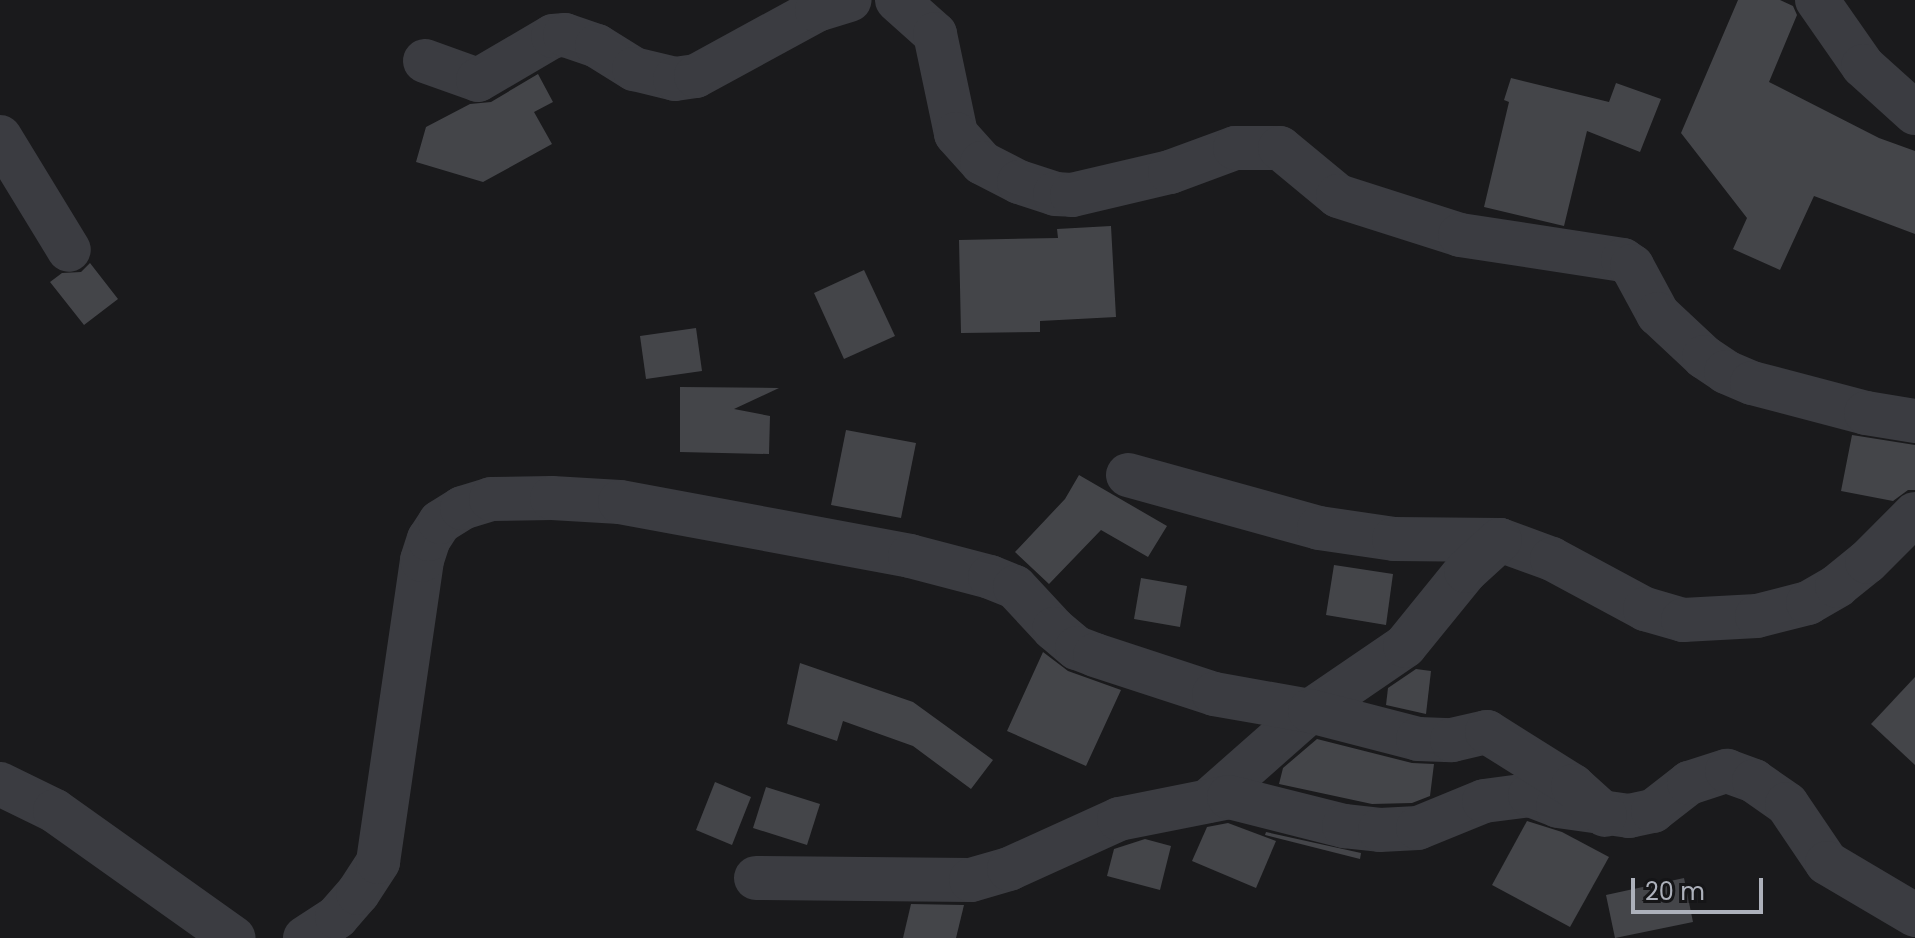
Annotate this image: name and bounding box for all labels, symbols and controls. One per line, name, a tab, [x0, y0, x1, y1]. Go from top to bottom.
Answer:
scale bar	[1635, 862, 1767, 912]
text: 20 m	[1645, 875, 1705, 908]

